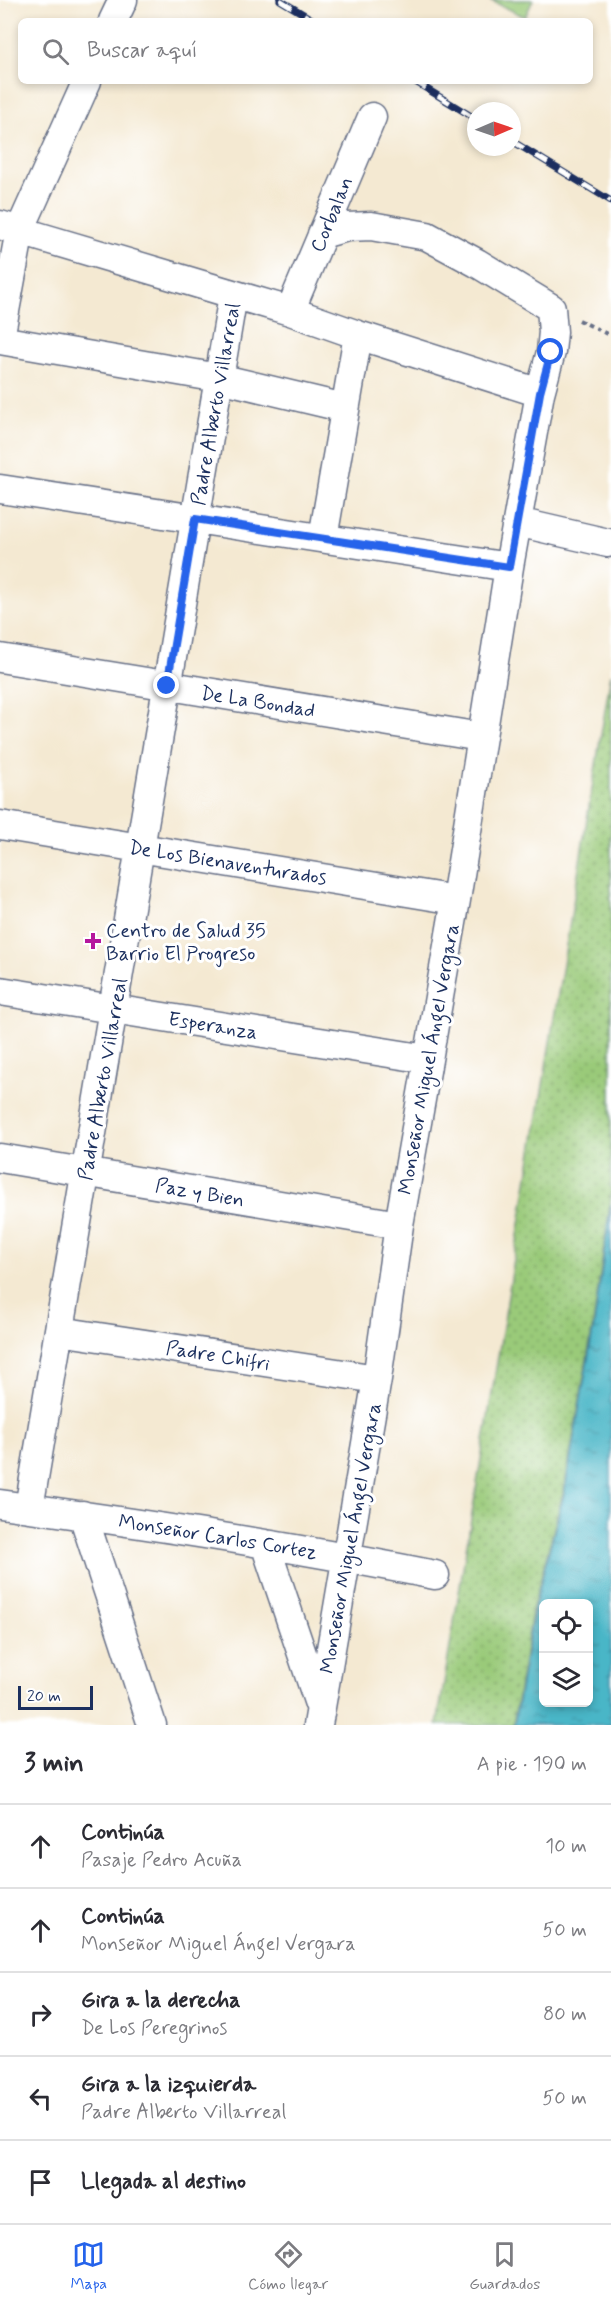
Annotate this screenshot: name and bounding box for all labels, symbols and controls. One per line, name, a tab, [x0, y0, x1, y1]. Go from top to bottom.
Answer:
search box	[18, 18, 593, 84]
icon: search	[39, 35, 72, 68]
text: Buscar aquí	[87, 37, 198, 65]
north arrow	[467, 102, 521, 156]
street label: Corbalan	[304, 173, 360, 257]
street label: Padre Alberto Villarreal	[185, 301, 248, 508]
route start	[537, 338, 563, 364]
route end	[153, 672, 179, 698]
street label: De La Bondad	[199, 680, 317, 725]
street label: De Los Bienaventurados	[127, 835, 329, 892]
place label: Centro de Salud 35 Barrio El Progreso	[106, 918, 266, 968]
street label: Monseñor Miguel Ángel Vergara	[392, 922, 469, 1197]
marker: Centro de Salud 35 Barrio El Progreso	[84, 932, 102, 950]
street label: Padre Alberto Villarreal	[72, 976, 135, 1183]
street label: Esperanza	[166, 1006, 259, 1047]
street label: Paz y Bien	[153, 1172, 246, 1215]
street label: Padre Chifri	[164, 1335, 272, 1378]
street label: Monseñor Miguel Ángel Vergara	[314, 1401, 391, 1676]
street label: Monseñor Carlos Cortez	[117, 1508, 319, 1567]
map controls	[539, 1599, 593, 1707]
button: locate	[539, 1599, 593, 1653]
button: layers	[539, 1653, 593, 1707]
scale bar	[18, 1683, 93, 1710]
text: 20 m	[27, 1686, 61, 1707]
text: 3 min	[24, 1747, 84, 1781]
text: A pie · 190 m	[477, 1751, 587, 1778]
text: Continúa	[81, 1819, 165, 1847]
icon: ahead	[24, 1830, 57, 1863]
text: 10 m	[545, 1833, 587, 1860]
text: Pasaje Pedro Acuña	[81, 1847, 242, 1874]
text: Continúa	[81, 1903, 165, 1931]
icon: ahead	[24, 1914, 57, 1947]
text: 50 m	[542, 1917, 587, 1944]
text: Monseñor Miguel Ángel Vergara	[81, 1931, 356, 1958]
text: Gira a la derecha	[81, 1987, 241, 2015]
icon: right	[24, 1998, 57, 2031]
text: 80 m	[543, 2001, 587, 2028]
text: De Los Peregrinos	[81, 2015, 227, 2042]
text: Gira a la izquierda	[81, 2071, 256, 2099]
icon: left	[24, 2082, 57, 2115]
text: 50 m	[542, 2085, 587, 2112]
text: Padre Alberto Villarreal	[81, 2099, 286, 2126]
icon: arrive	[24, 2166, 57, 2199]
text: Llegada al destino	[81, 2168, 246, 2196]
tab: Mapa	[71, 2238, 107, 2295]
tab: Cómo llegar	[248, 2238, 328, 2295]
tab: Guardados	[469, 2238, 540, 2295]

